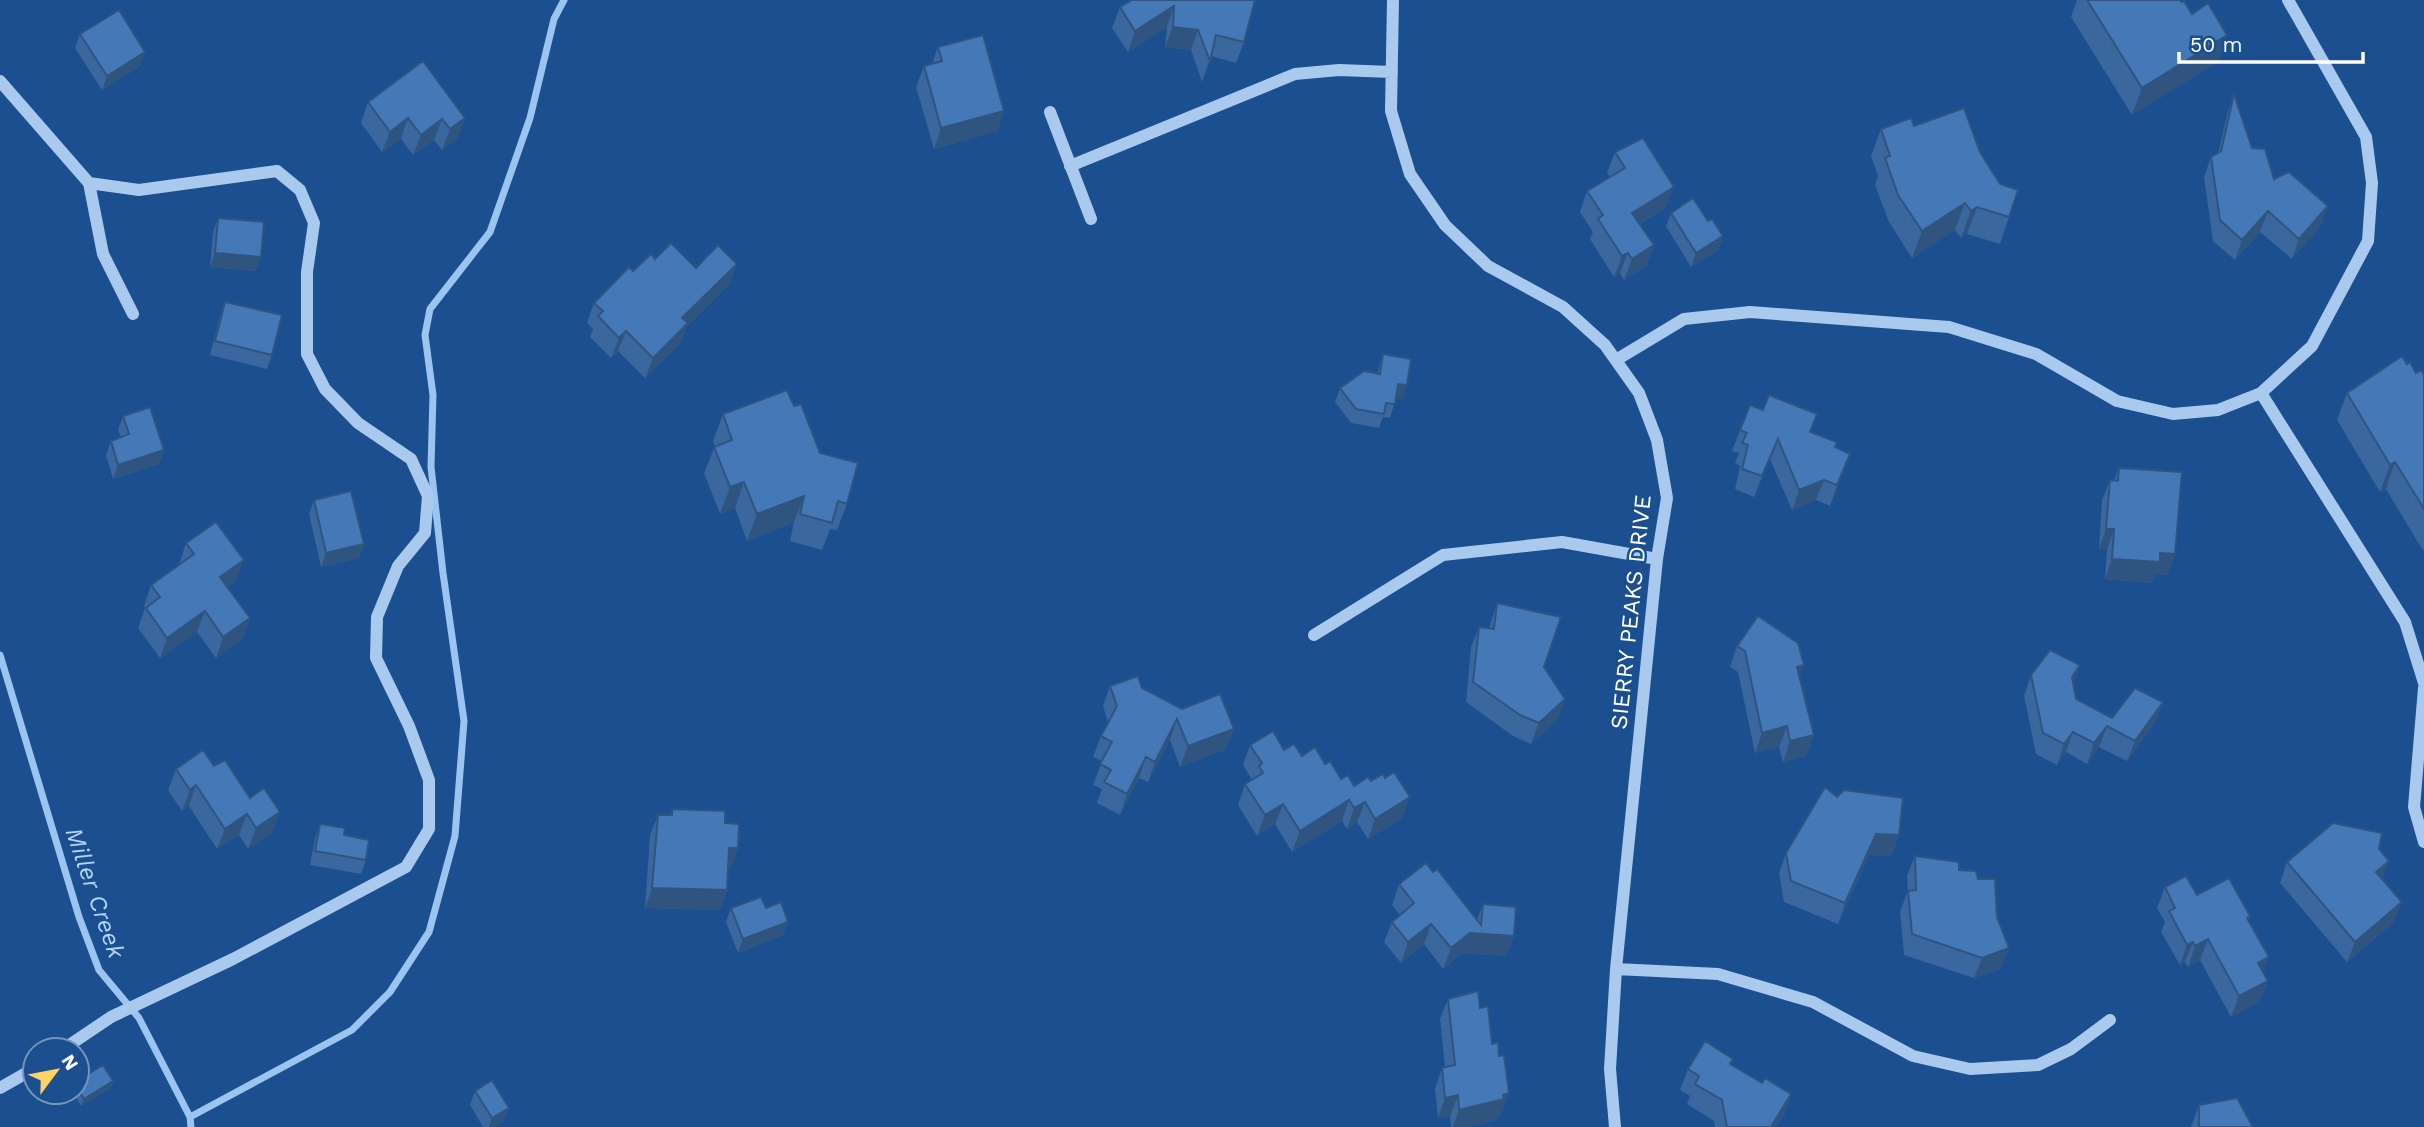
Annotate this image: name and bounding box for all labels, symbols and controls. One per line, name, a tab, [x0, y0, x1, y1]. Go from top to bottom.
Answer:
scale bar	[2179, 21, 2363, 65]
text: 50 m	[2190, 32, 2242, 57]
street label: SIERRY PEAKS DRIVE	[1605, 493, 1657, 731]
water label: Miller Creek	[60, 824, 131, 963]
north arrow	[21, 1036, 91, 1106]
text: N	[57, 1050, 83, 1074]

